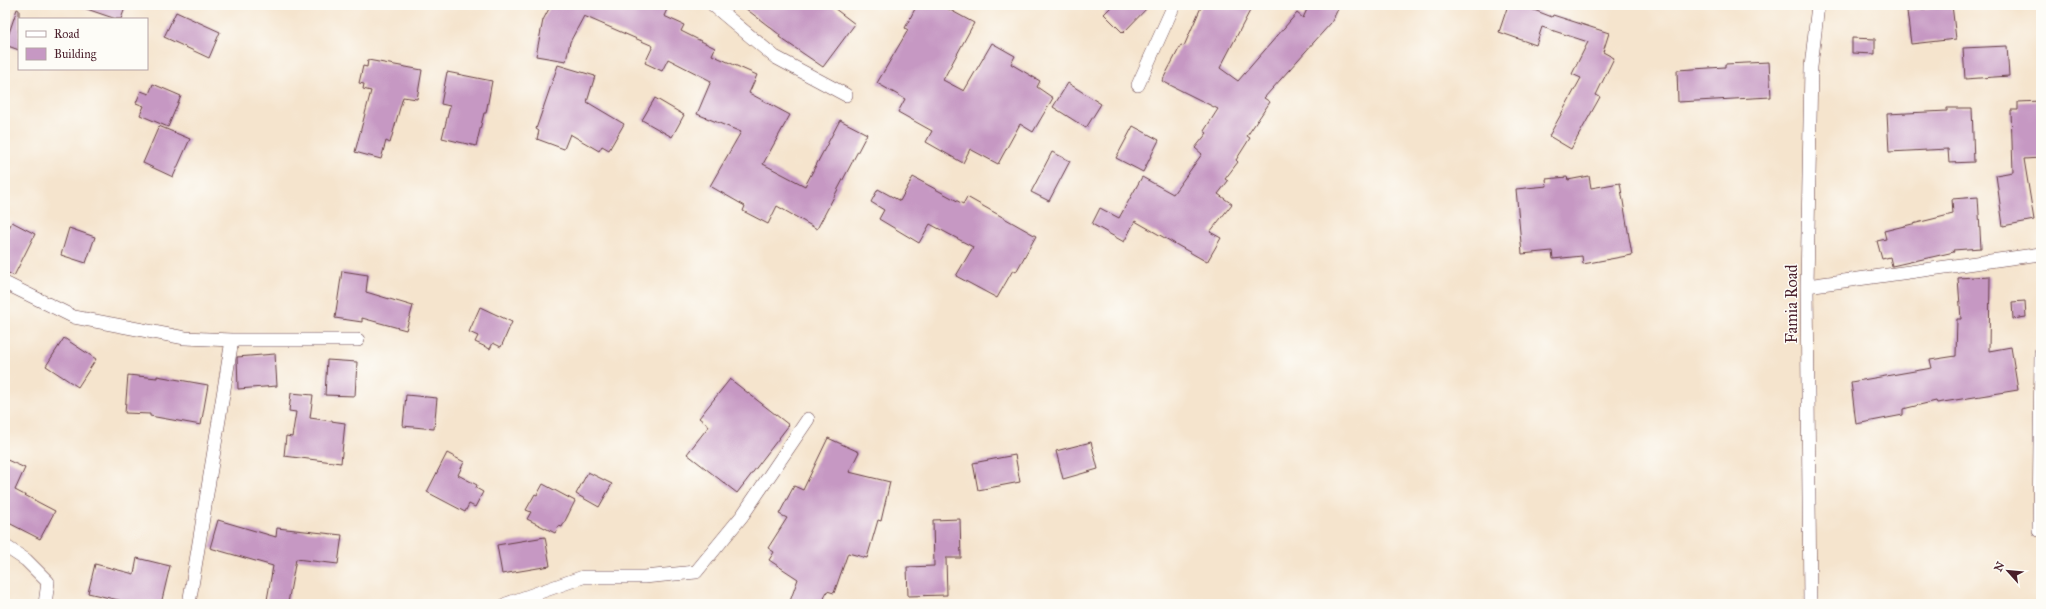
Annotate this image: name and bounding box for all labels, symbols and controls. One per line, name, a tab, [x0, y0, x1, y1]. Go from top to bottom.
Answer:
legend	[18, 18, 148, 70]
text: Road	[54, 27, 80, 41]
text: Building	[54, 47, 97, 62]
street label: Famia Road	[1782, 265, 1801, 343]
north arrow	[1988, 551, 2028, 591]
text: N	[1992, 559, 2008, 574]

